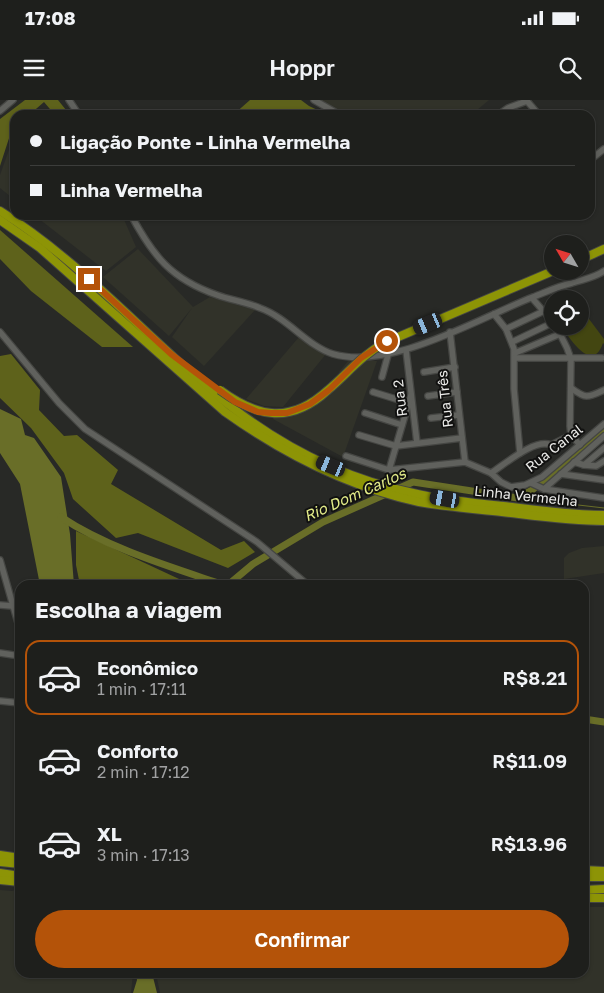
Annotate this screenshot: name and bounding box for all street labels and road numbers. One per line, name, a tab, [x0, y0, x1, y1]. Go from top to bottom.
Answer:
street label: Rua Três	[433, 370, 456, 428]
street label: Rua 2	[389, 379, 410, 418]
street label: Rua Canal	[522, 420, 586, 475]
street label: Linha Vermelha	[473, 482, 579, 509]

